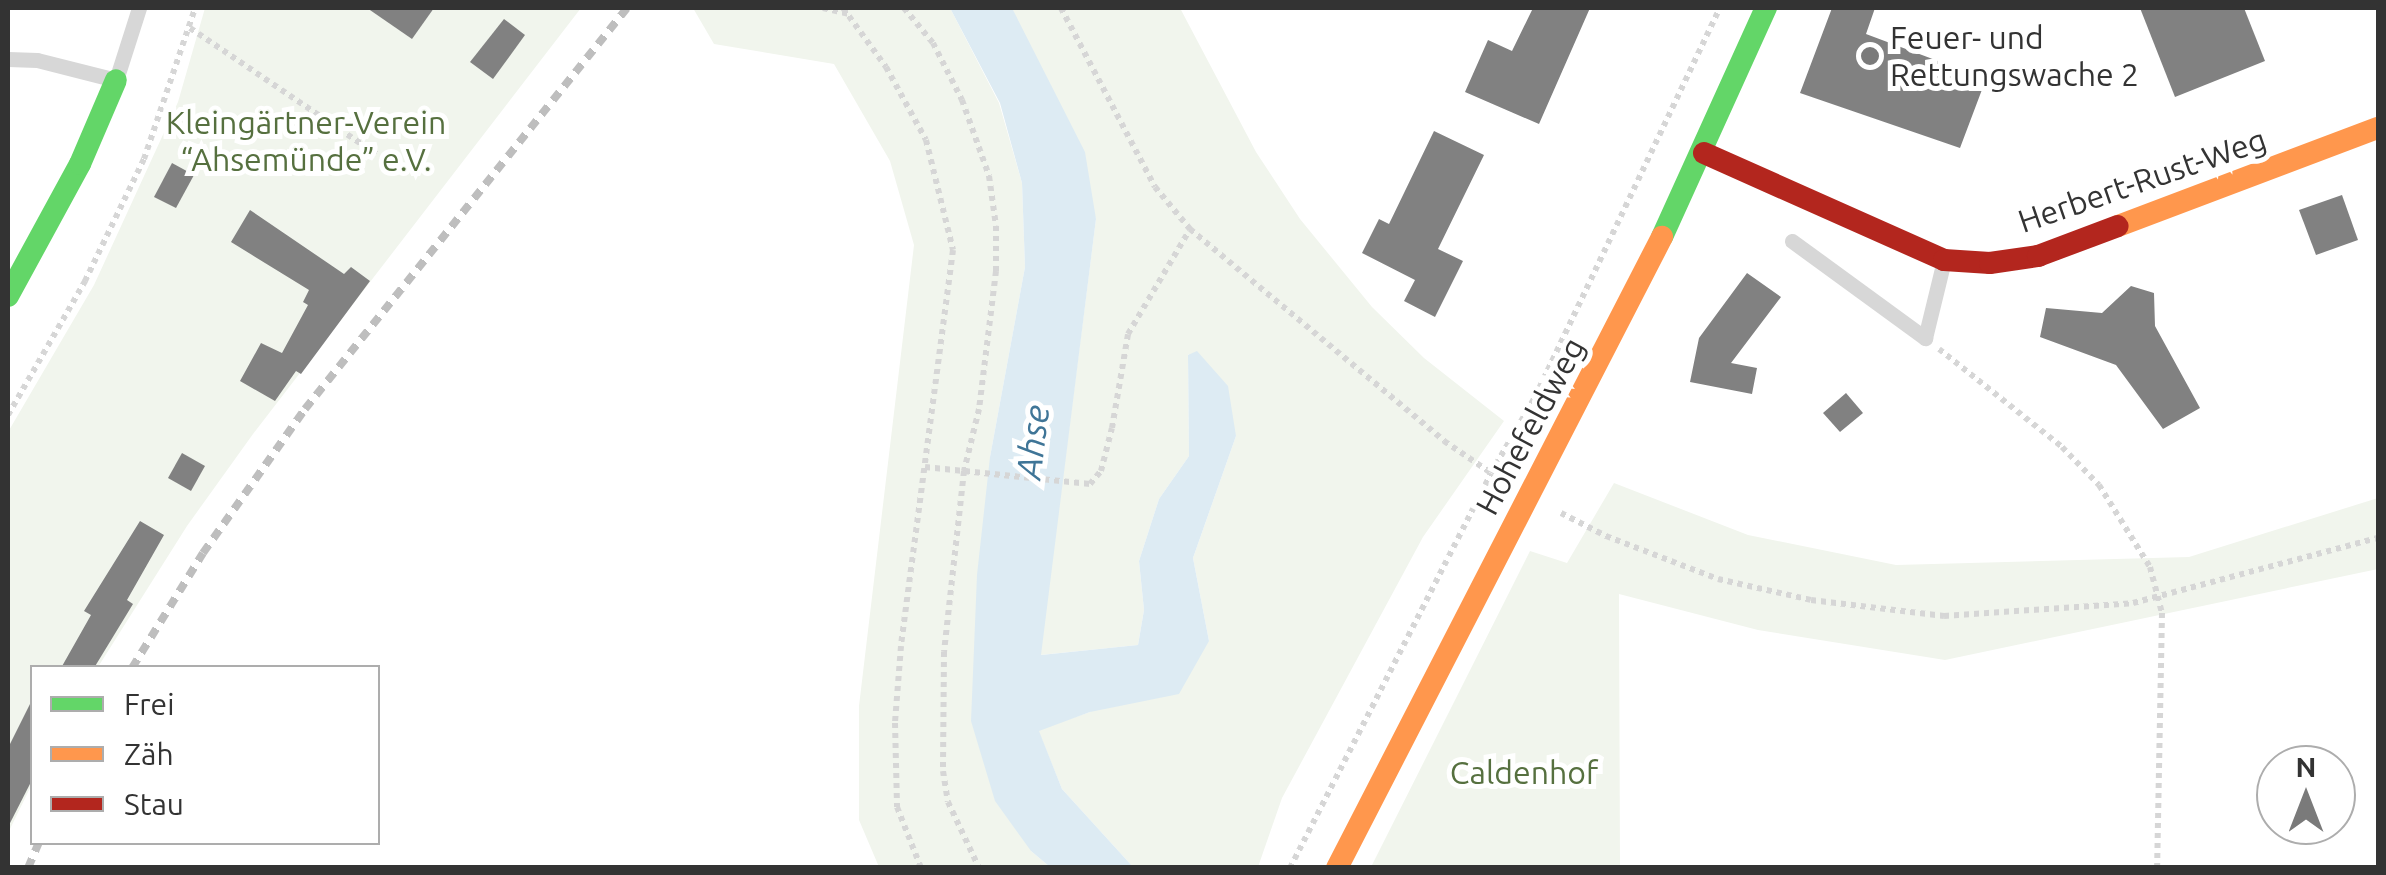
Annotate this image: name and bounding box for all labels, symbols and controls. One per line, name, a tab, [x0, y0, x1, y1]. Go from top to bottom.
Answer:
place label: Feuer- und Rettungswache 2	[1890, 19, 2139, 94]
marker: Feuer- und Rettungswache 2	[1859, 45, 1881, 67]
park label: Kleingärtner-Verein “Ahsemünde” e.V.	[166, 104, 446, 179]
street label: Herbert-Rust-Weg	[2013, 120, 2271, 240]
street label: Hohefeldweg	[1467, 331, 1593, 521]
water label: Ahse	[1007, 403, 1057, 481]
legend	[30, 665, 380, 845]
text: Frei	[124, 687, 174, 721]
text: Zäh	[124, 737, 174, 771]
north arrow	[2256, 745, 2356, 845]
text: N	[2296, 751, 2316, 782]
park label: Caldenhof	[1450, 753, 1598, 791]
text: Stau	[124, 787, 184, 821]

